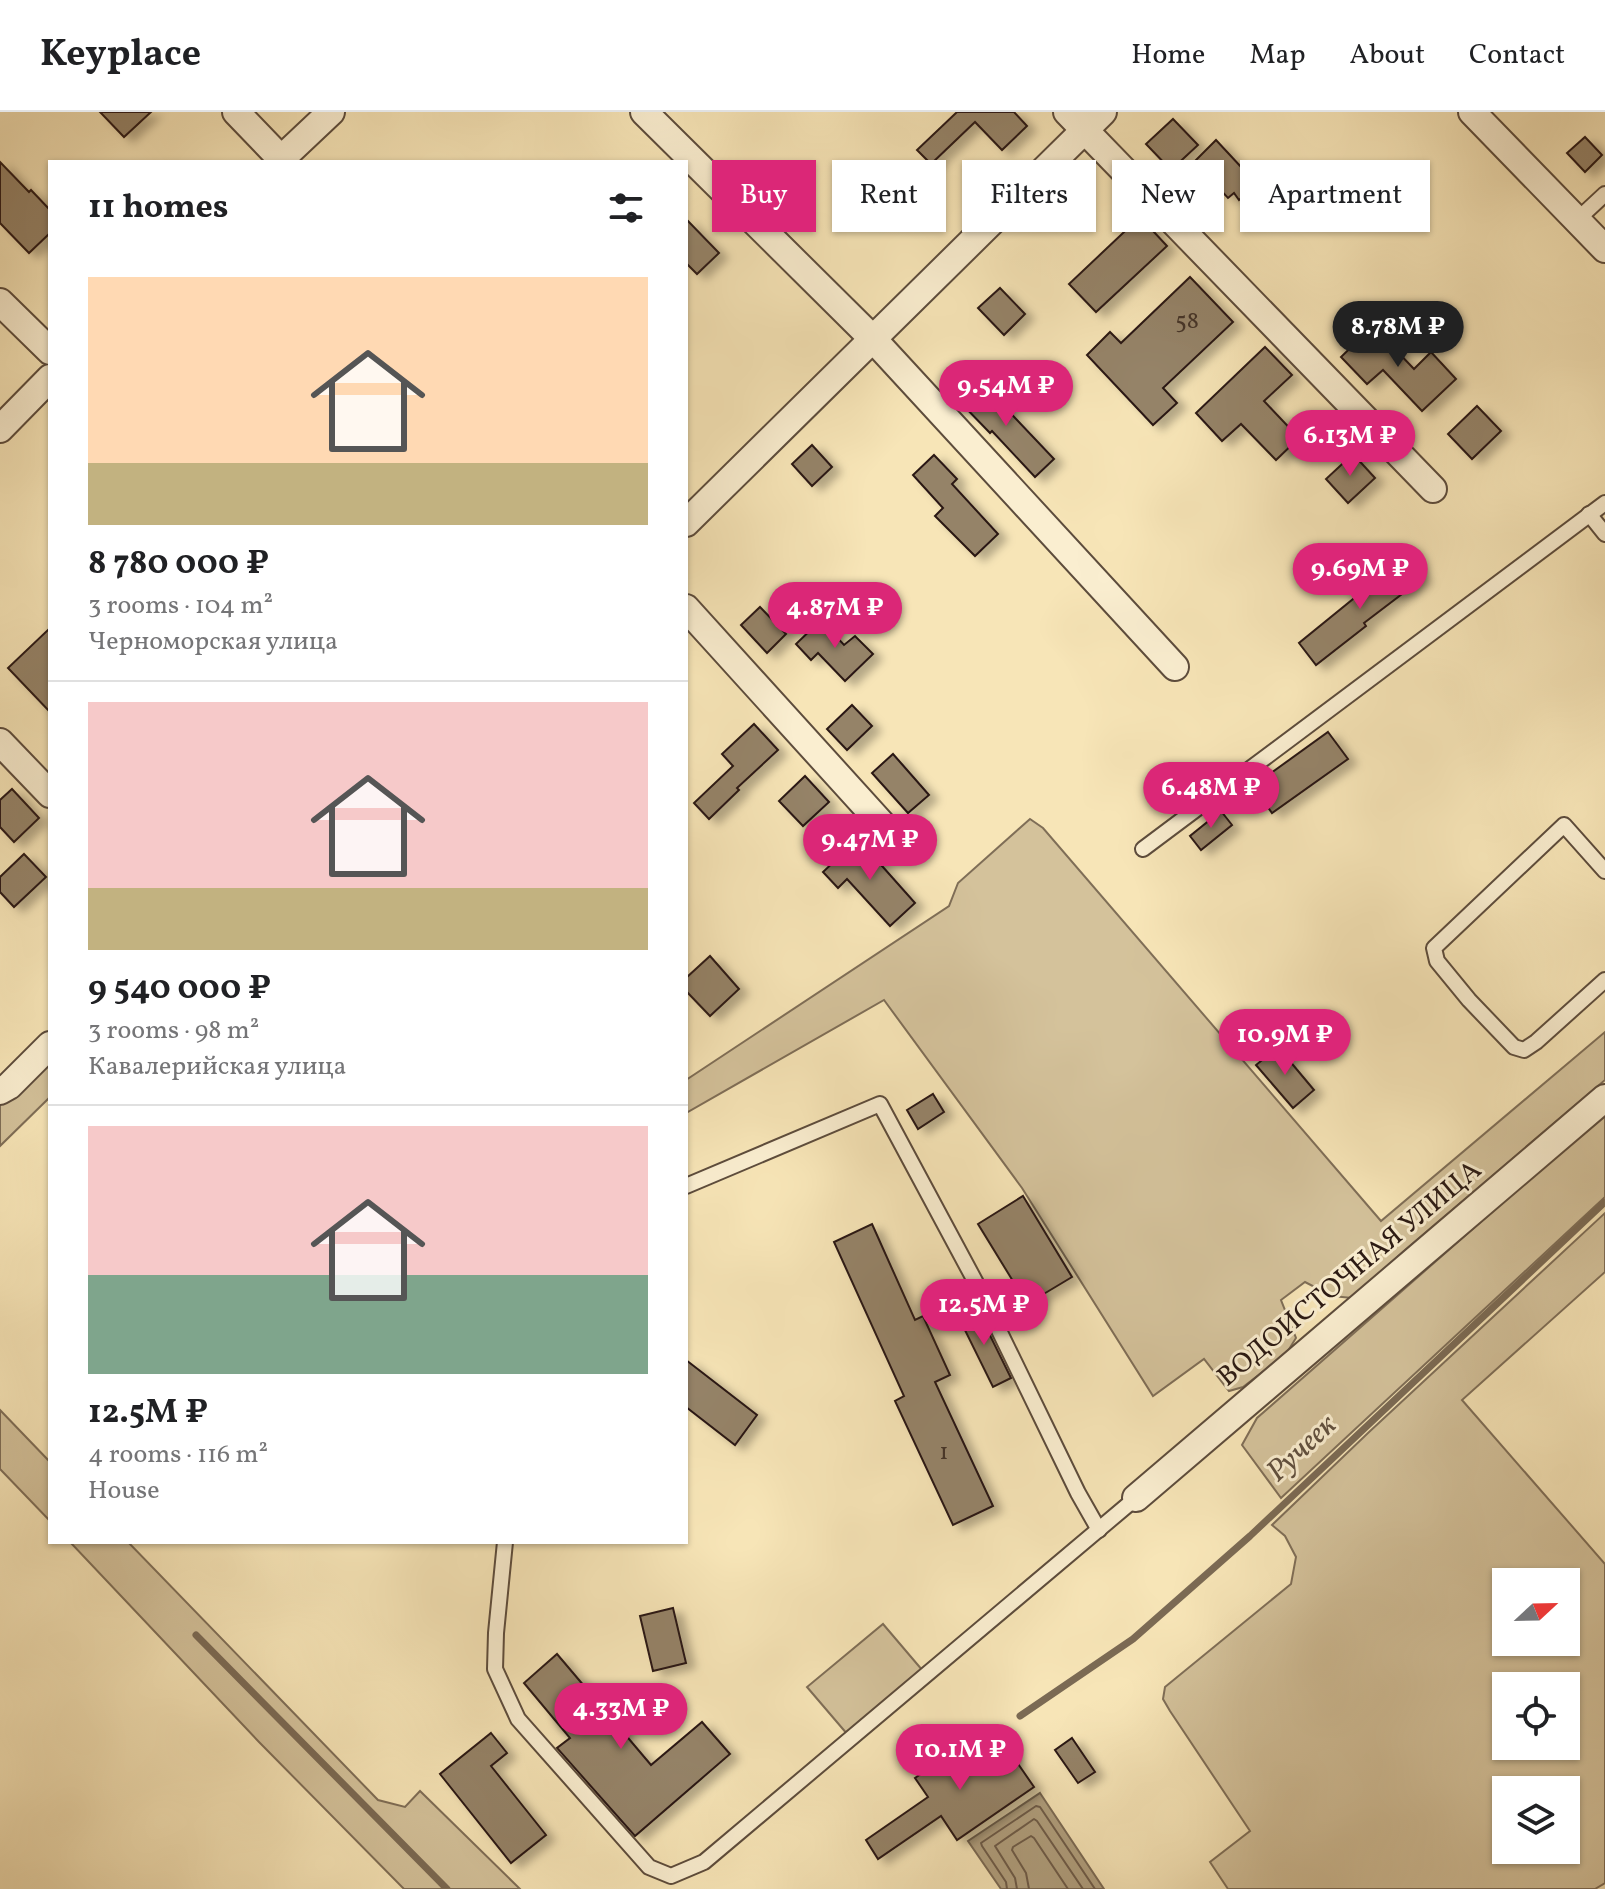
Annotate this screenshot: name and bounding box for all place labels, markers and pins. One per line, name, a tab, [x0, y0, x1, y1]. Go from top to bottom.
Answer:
pin: 8.78M ₽	[1324, 301, 1472, 369]
pin: 9.54M ₽	[932, 360, 1080, 428]
pin: 6.13M ₽	[1276, 410, 1424, 478]
pin: 9.69M ₽	[1286, 543, 1434, 611]
pin: 4.87M ₽	[761, 582, 909, 650]
pin: 6.48M ₽	[1137, 762, 1285, 830]
pin: 9.47M ₽	[796, 814, 944, 882]
pin: 10.9M ₽	[1211, 1009, 1359, 1077]
pin: 12.5M ₽	[910, 1279, 1058, 1347]
pin: 4.33M ₽	[547, 1683, 695, 1751]
pin: 10.1M ₽	[886, 1724, 1034, 1792]

